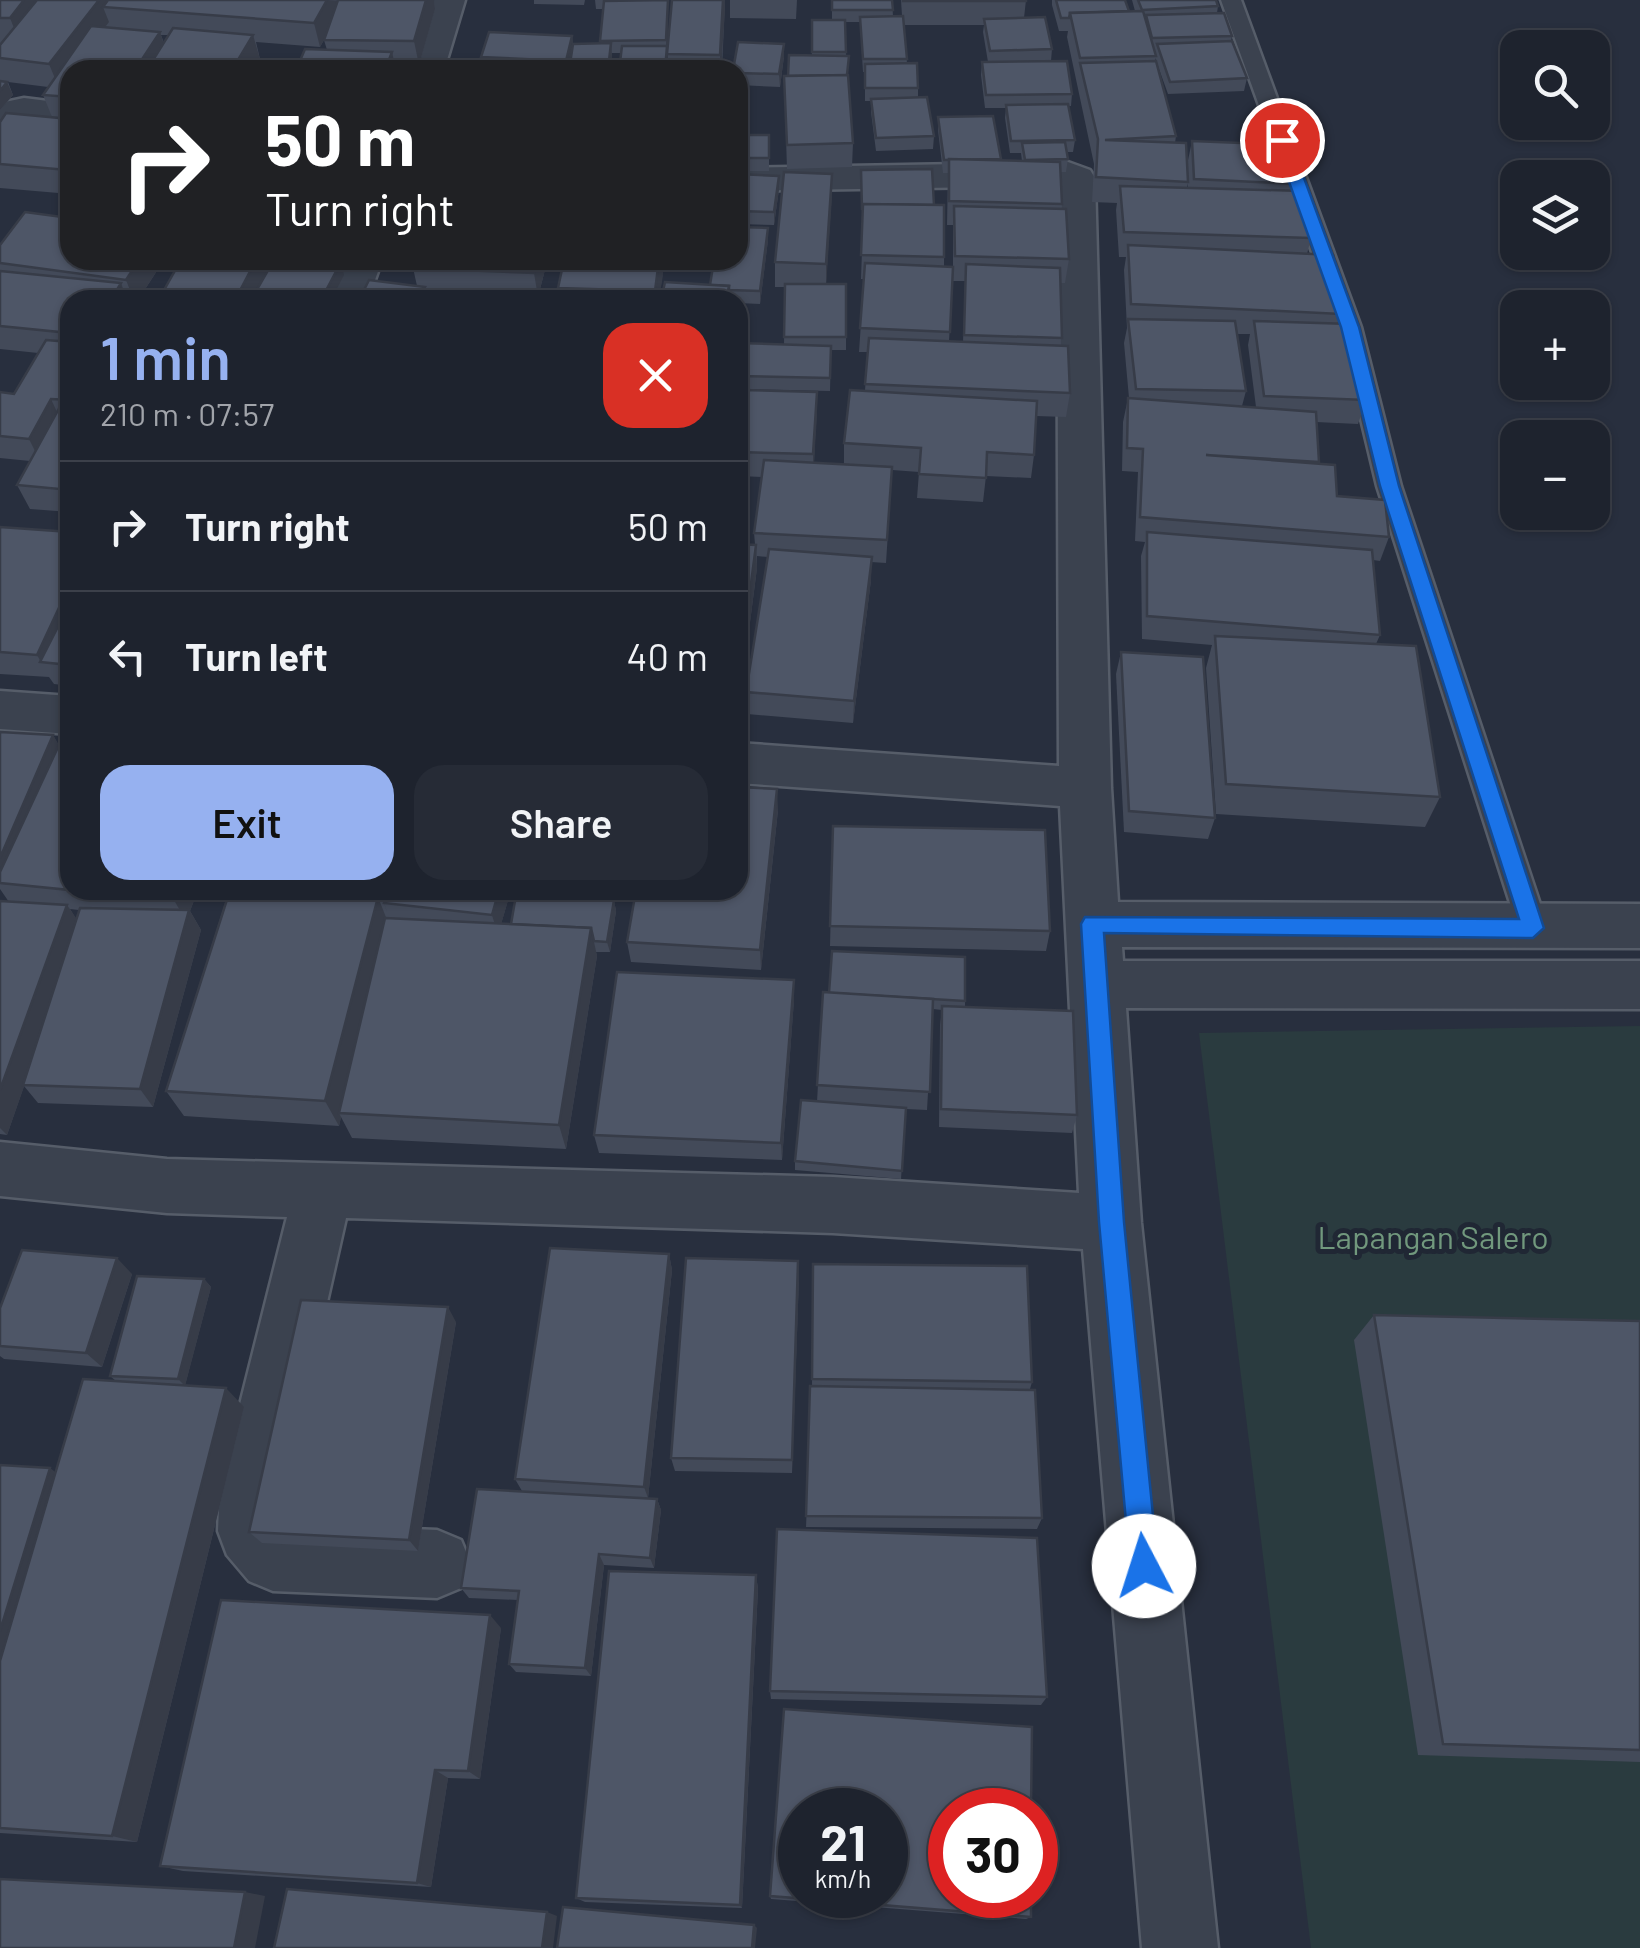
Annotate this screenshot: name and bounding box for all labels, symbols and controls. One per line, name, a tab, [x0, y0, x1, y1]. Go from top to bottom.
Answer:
map controls	[1500, 30, 1610, 530]
button: search	[1500, 30, 1610, 140]
text: 50 m	[265, 96, 415, 180]
pin	[1240, 98, 1325, 183]
icon: right	[100, 100, 230, 230]
icon: arrive	[1255, 113, 1310, 168]
button: layers	[1500, 160, 1610, 270]
text: Turn right	[265, 181, 455, 235]
button: +	[1500, 290, 1610, 400]
text: 1 min	[100, 320, 231, 392]
button: close	[603, 323, 708, 428]
text: 210 m · 07:57	[100, 394, 274, 432]
button: −	[1500, 420, 1610, 530]
icon: right	[100, 499, 155, 554]
text: Turn right	[185, 503, 350, 549]
text: 50 m	[628, 503, 708, 549]
icon: left	[100, 629, 155, 684]
text: Turn left	[185, 633, 328, 679]
text: 40 m	[627, 633, 708, 679]
button: Exit	[100, 765, 394, 880]
button: Share	[414, 765, 708, 880]
park label: Lapangan Salero	[1317, 1217, 1549, 1255]
position arrow	[1092, 1514, 1196, 1618]
speed limit sign: 30	[928, 1788, 1058, 1918]
text: 21	[820, 1811, 866, 1871]
text: km/h	[815, 1863, 871, 1893]

